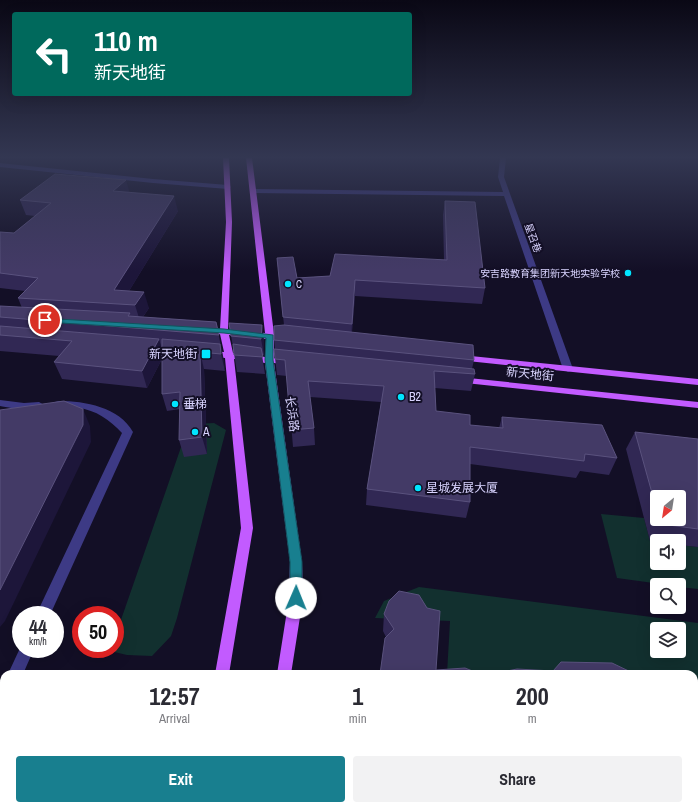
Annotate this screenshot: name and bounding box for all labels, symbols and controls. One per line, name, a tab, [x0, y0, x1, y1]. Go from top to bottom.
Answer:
text: 110 m	[94, 22, 158, 60]
icon: left	[28, 28, 80, 80]
text: 新天地街	[94, 60, 166, 85]
street label: 星召巷	[522, 222, 544, 254]
place label: 安吉路教育集团新天地实验学校	[480, 267, 620, 280]
marker: 安吉路教育集团新天地实验学校	[623, 268, 633, 278]
place label: C	[296, 278, 302, 291]
marker: C	[283, 279, 293, 289]
pin	[28, 303, 62, 337]
icon: arrive	[34, 309, 56, 331]
place label: 新天地街	[149, 346, 197, 362]
marker: 新天地街	[200, 348, 212, 360]
street label: 新天地街	[505, 364, 555, 384]
place label: B2	[409, 389, 421, 405]
marker: B2	[396, 392, 406, 402]
street label: 长浜路	[282, 395, 302, 433]
place label: 垂梯	[183, 396, 207, 412]
marker: 垂梯	[170, 399, 180, 409]
place label: A	[202, 424, 210, 440]
marker: A	[190, 427, 200, 437]
place label: 星城发展大厦	[426, 480, 498, 496]
marker: 星城发展大厦	[413, 483, 423, 493]
north arrow	[650, 490, 686, 526]
map controls	[650, 490, 686, 658]
button: sound	[650, 534, 686, 570]
position arrow	[275, 577, 317, 619]
button: search	[650, 578, 686, 614]
speed limit sign: 50	[72, 606, 124, 658]
text: 44	[29, 613, 47, 640]
button: layers	[650, 622, 686, 658]
text: km/h	[29, 635, 47, 648]
text: 12:57	[149, 680, 200, 712]
text: 1	[352, 680, 363, 712]
text: 200	[516, 680, 549, 712]
text: Arrival	[159, 710, 190, 727]
text: min	[349, 710, 367, 727]
text: m	[528, 710, 537, 727]
button: Exit	[16, 756, 345, 802]
button: Share	[353, 756, 682, 802]

